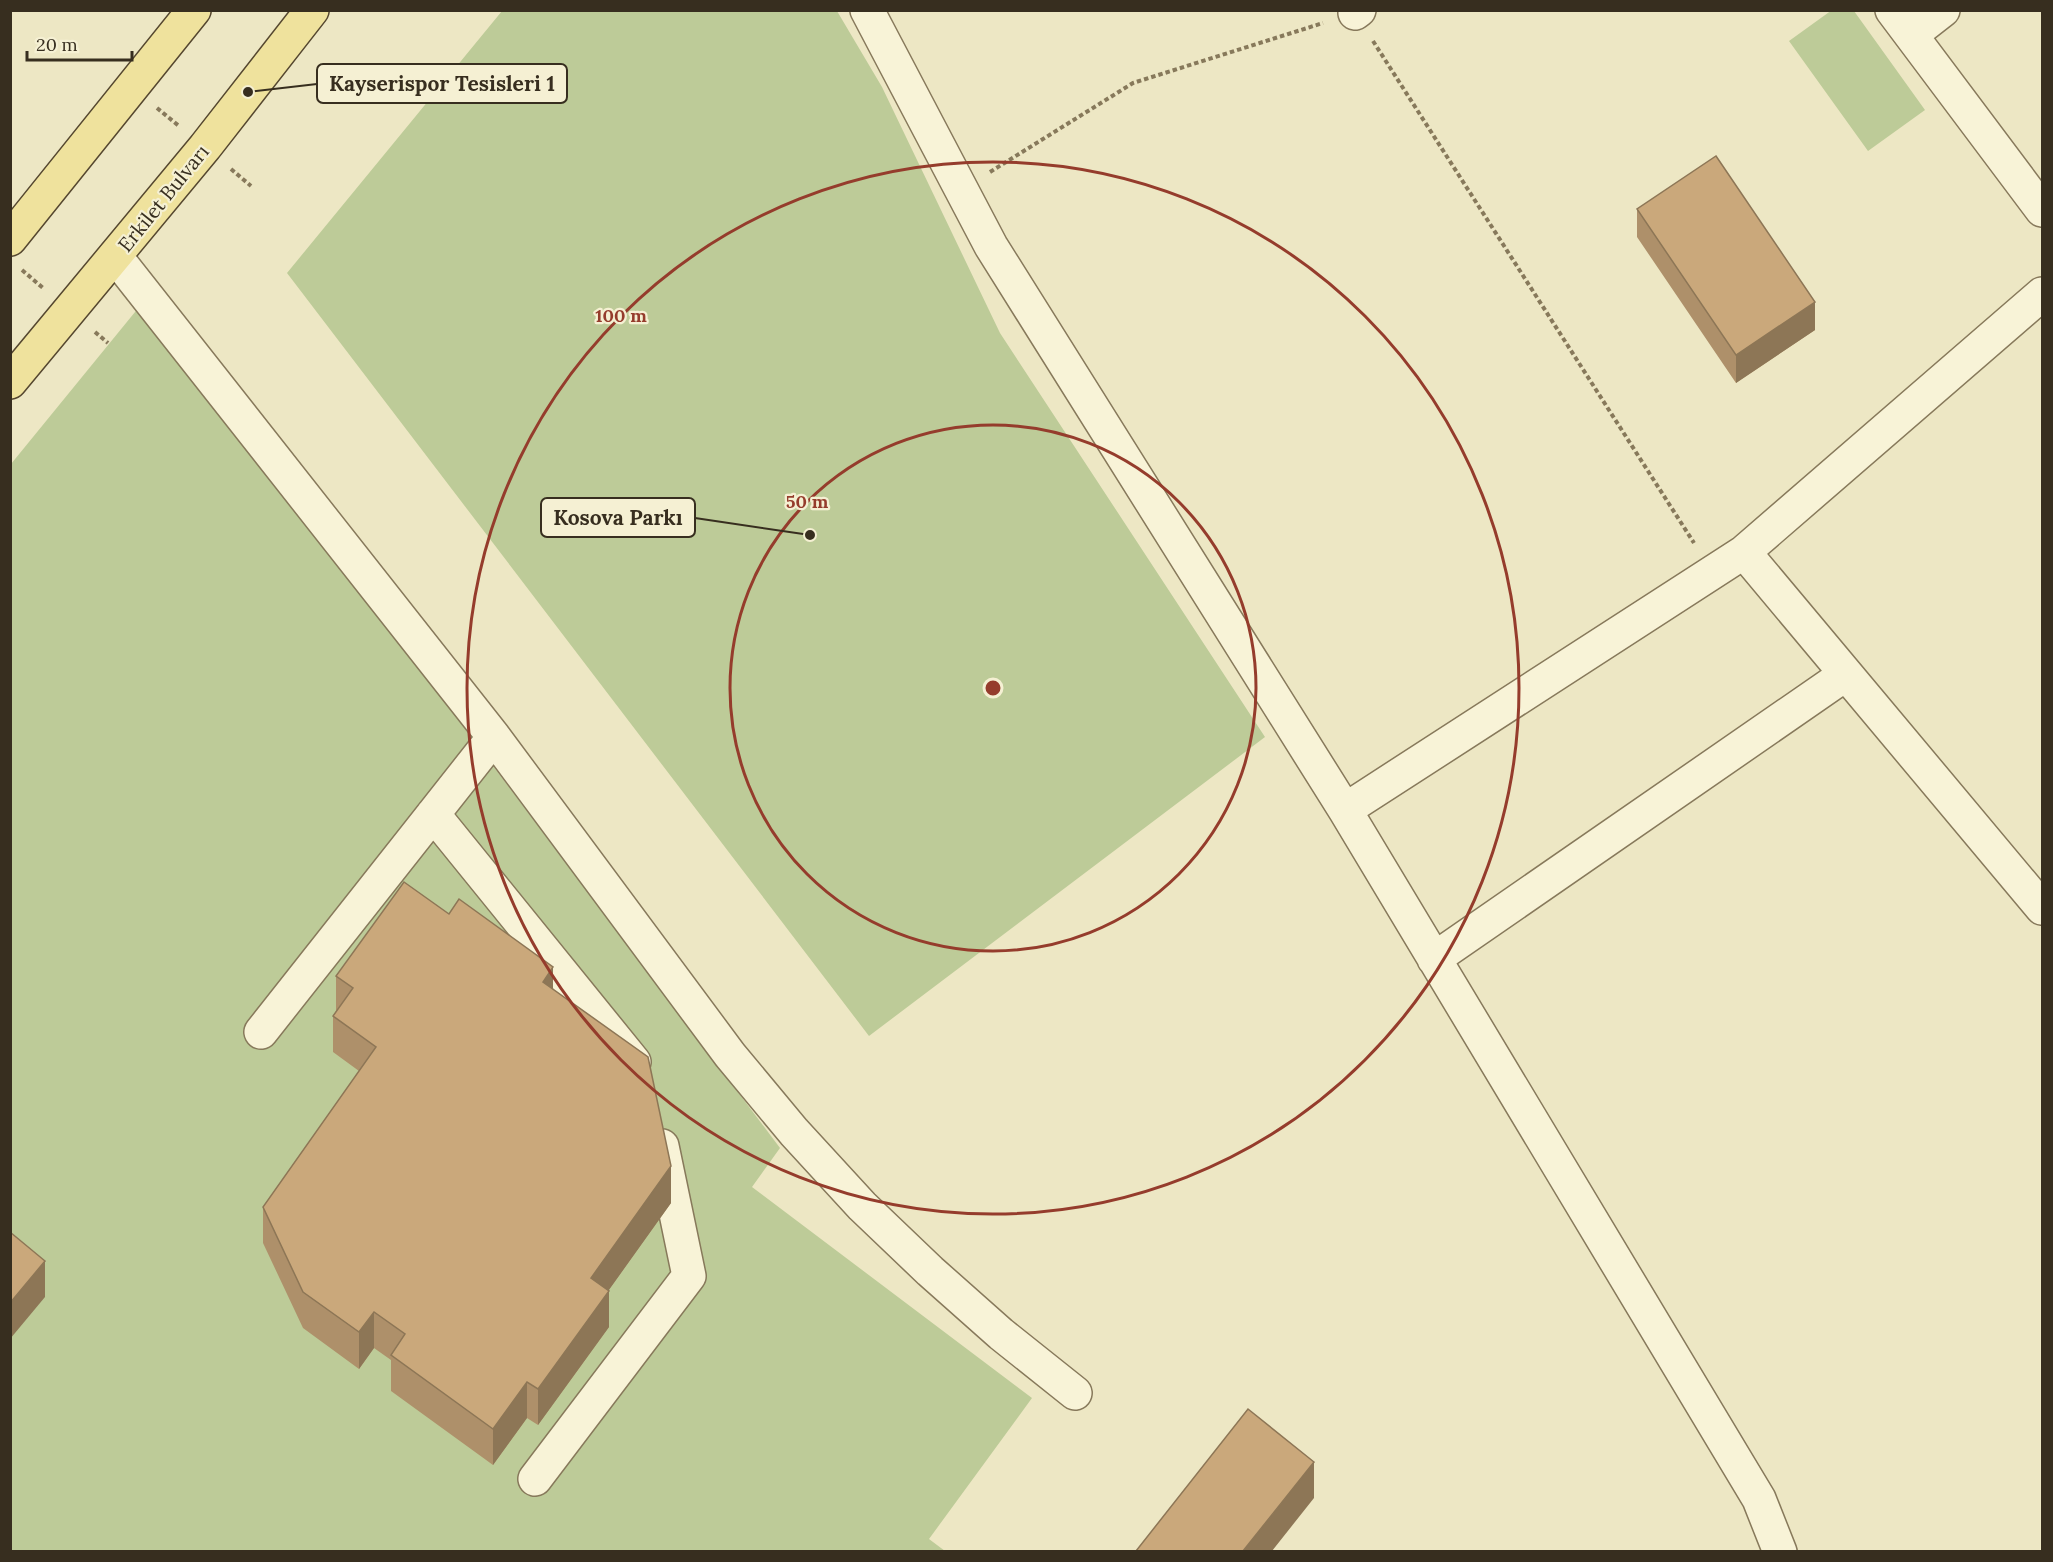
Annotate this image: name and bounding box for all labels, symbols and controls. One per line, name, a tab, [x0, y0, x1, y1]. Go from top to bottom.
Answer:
scale bar	[27, 24, 132, 62]
text: 20 m	[36, 33, 78, 56]
callout: Kayserispor Tesisleri 1	[317, 64, 567, 103]
text: Kayserispor Tesisleri 1	[329, 70, 555, 97]
street label: Erkilet Bulvarı	[112, 139, 214, 257]
text: 100 m	[595, 304, 647, 327]
text: 50 m	[786, 490, 829, 513]
callout: Kosova Parkı	[541, 498, 695, 537]
text: Kosova Parkı	[553, 504, 683, 531]
centre of rings	[983, 678, 1003, 698]

